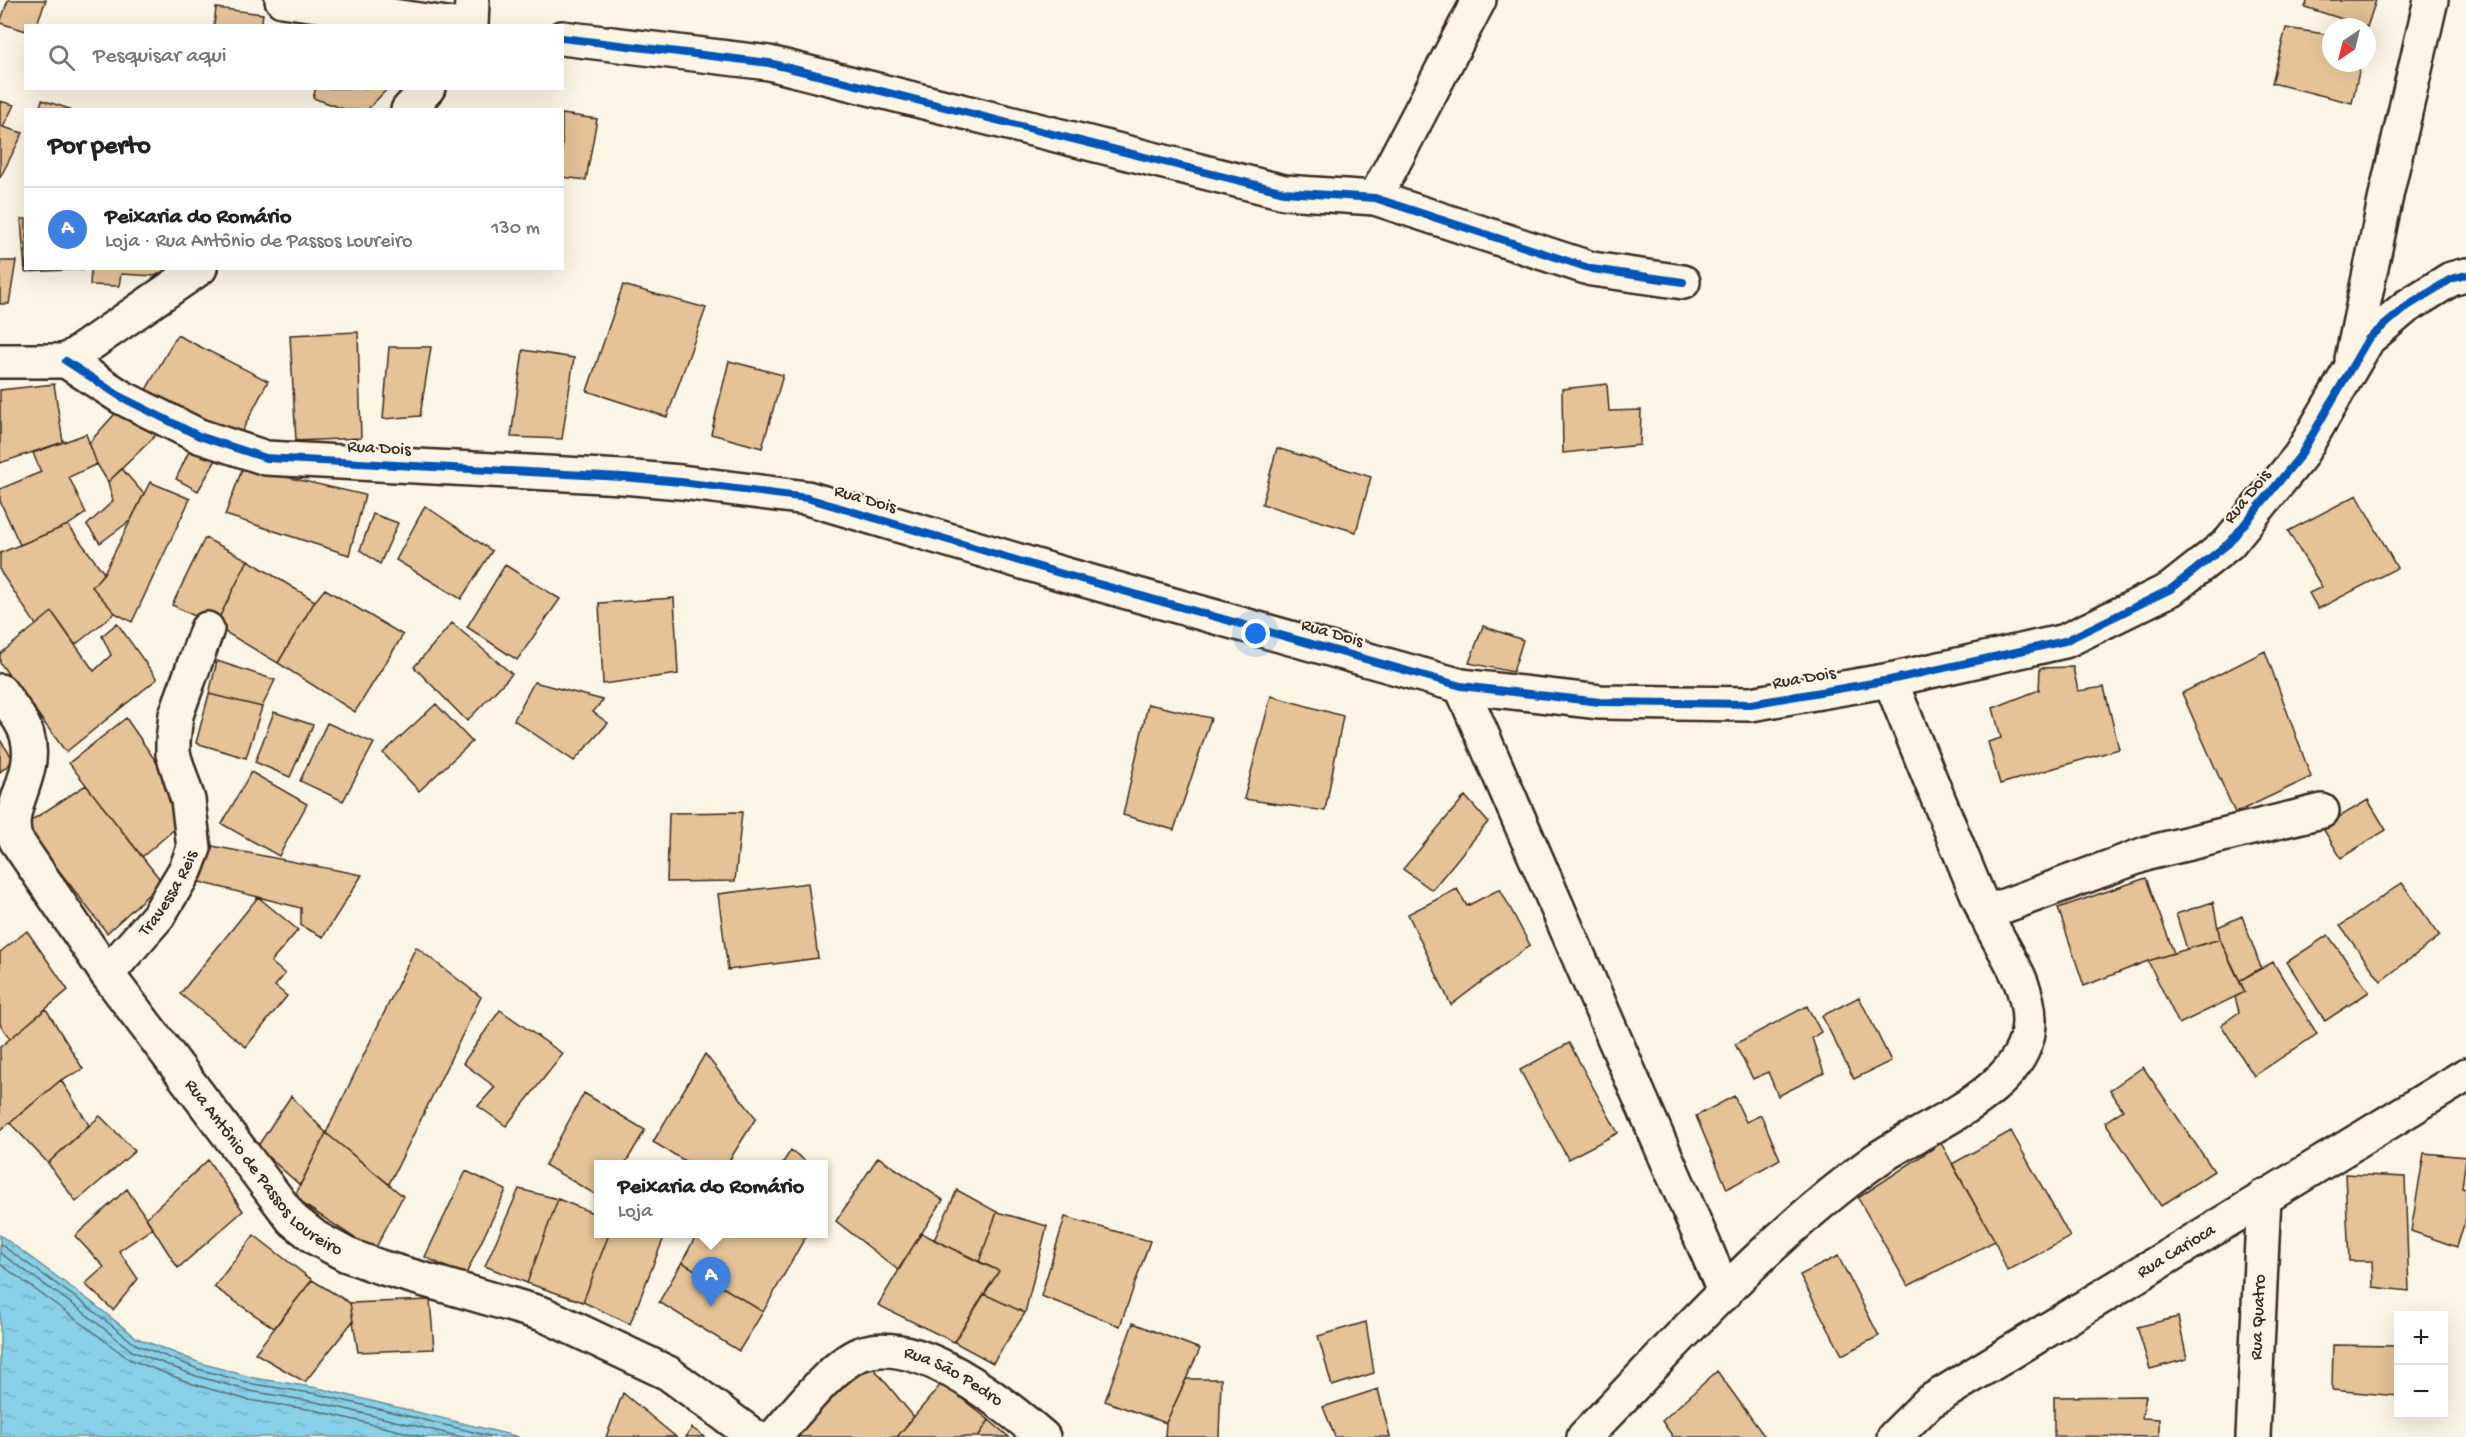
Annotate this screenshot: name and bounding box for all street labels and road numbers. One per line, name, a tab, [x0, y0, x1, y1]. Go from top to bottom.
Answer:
street label: Rua Dois	[347, 437, 413, 461]
street label: Rua Dois	[2220, 465, 2277, 528]
street label: Rua Dois	[831, 481, 900, 519]
street label: Rua Dois	[1298, 615, 1367, 653]
street label: Rua Dois	[1771, 663, 1839, 695]
street label: Travessa Reis	[134, 846, 203, 942]
street label: Rua Antônio de Passos Loureiro	[180, 1075, 346, 1261]
street label: Rua Carioca	[2133, 1219, 2220, 1283]
street label: Rua Quatro	[2246, 1274, 2271, 1360]
street label: Rua São Pedro	[902, 1342, 1007, 1412]

